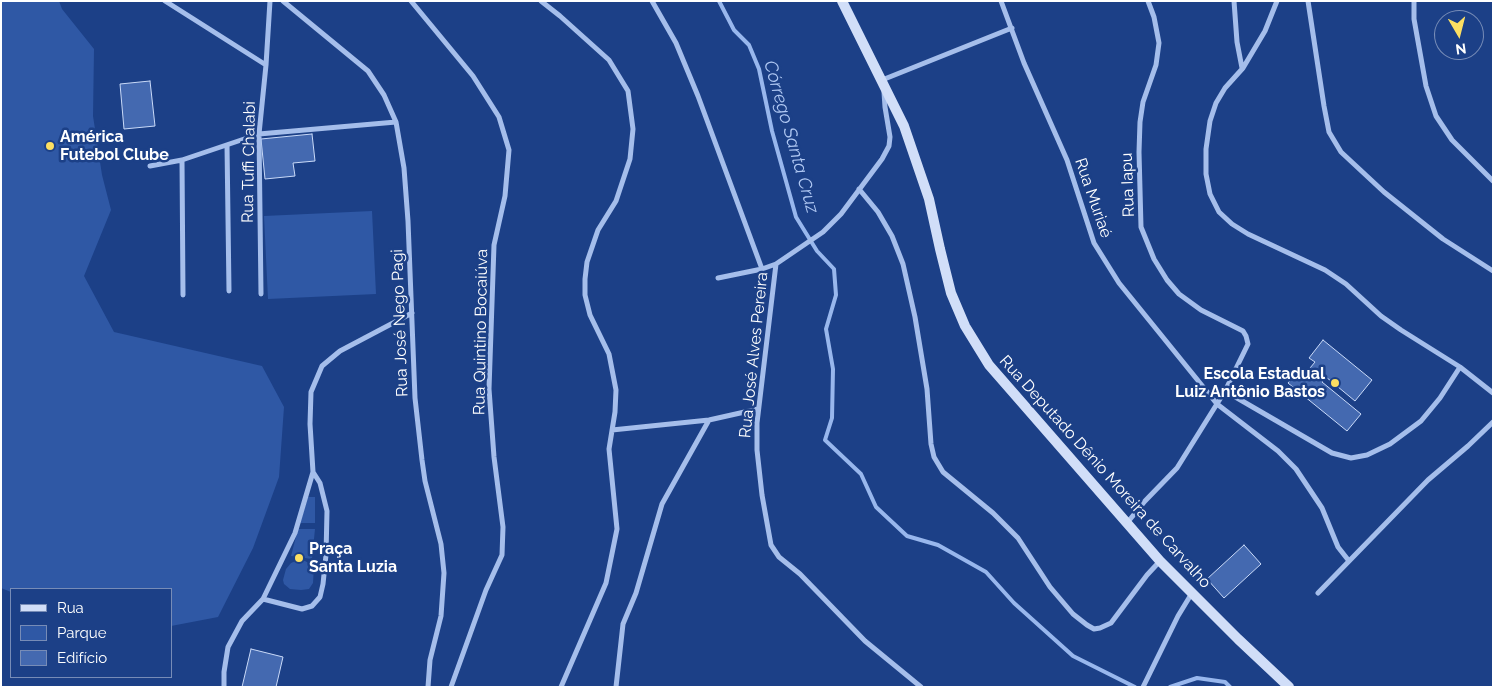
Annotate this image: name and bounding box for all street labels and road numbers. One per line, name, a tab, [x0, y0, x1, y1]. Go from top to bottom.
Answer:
street label: Rua Tuffi Chalabi	[238, 101, 260, 223]
street label: Rua Iapu	[1117, 152, 1139, 218]
street label: Rua Muriaé	[1070, 155, 1116, 241]
street label: Rua José Nego Pagi	[388, 249, 412, 397]
street label: Rua Quintino Bocaiúva	[470, 249, 492, 415]
street label: Rua José Alves Pereira	[736, 271, 772, 439]
street label: Rua Deputado Dênio Moreira de Carvalho	[995, 352, 1215, 592]

